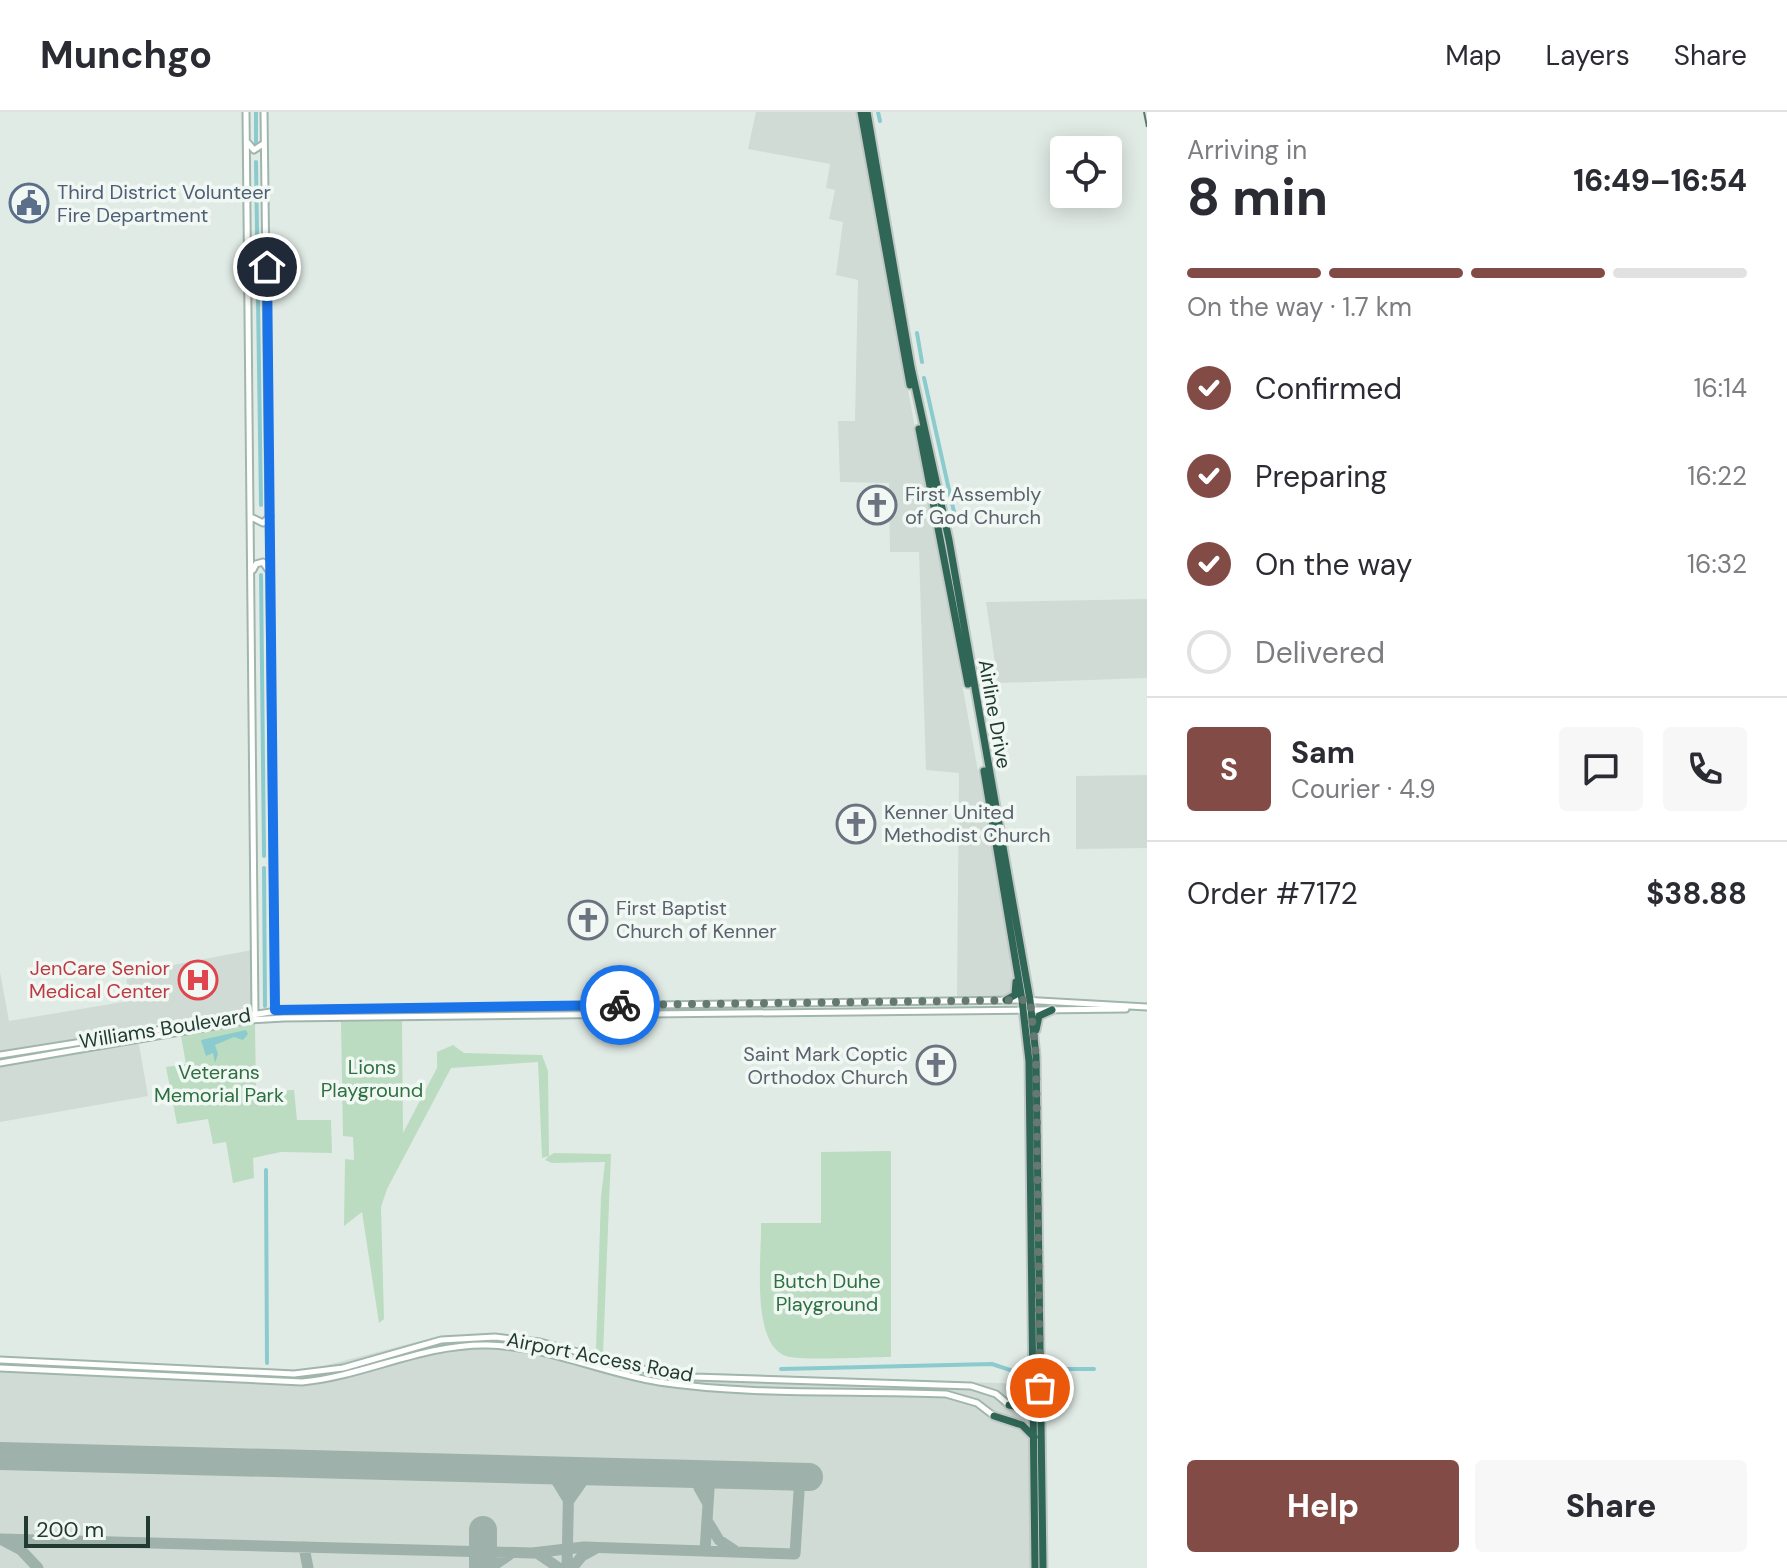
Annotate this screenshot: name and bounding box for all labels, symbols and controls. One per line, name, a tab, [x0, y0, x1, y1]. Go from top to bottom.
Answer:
text: Munchgo	[40, 30, 212, 80]
text: Map	[1445, 37, 1502, 74]
text: Layers	[1546, 37, 1630, 74]
text: Share	[1674, 37, 1747, 74]
text: Arriving in	[1187, 133, 1307, 167]
map controls	[1050, 136, 1122, 208]
button: locate	[1050, 136, 1122, 208]
text: 16:49–16:54	[1573, 161, 1747, 200]
text: 8 min	[1187, 163, 1328, 231]
place label: Third District Volunteer Fire Department	[57, 179, 271, 228]
public building icon: Third District Volunteer Fire Department	[8, 182, 50, 224]
pin	[233, 233, 301, 301]
icon: home	[245, 245, 289, 289]
text: On the way · 1.7 km	[1187, 290, 1412, 324]
icon: check	[1187, 366, 1231, 410]
text: Confirmed	[1255, 369, 1402, 408]
text: 16:14	[1693, 371, 1747, 405]
icon: check	[1187, 454, 1231, 498]
text: Preparing	[1255, 457, 1387, 496]
text: 16:22	[1687, 459, 1747, 493]
place label: First Assembly of God Church	[905, 481, 1041, 530]
church icon: First Assembly of God Church	[856, 484, 898, 526]
icon: check	[1187, 542, 1231, 586]
text: On the way	[1255, 545, 1412, 584]
text: 16:32	[1687, 547, 1747, 581]
text: Delivered	[1255, 633, 1385, 672]
street label: Airline Drive	[973, 657, 1017, 771]
button: chat	[1559, 727, 1643, 811]
button: phone	[1663, 727, 1747, 811]
text: Sam	[1291, 733, 1355, 772]
text: S	[1220, 750, 1238, 789]
text: Courier · 4.9	[1291, 772, 1436, 806]
place label: Kenner United Methodist Church	[884, 799, 1050, 848]
church icon: Kenner United Methodist Church	[835, 803, 877, 845]
text: Order #7172	[1187, 874, 1358, 913]
text: $38.88	[1646, 874, 1747, 913]
place label: First Baptist Church of Kenner	[616, 895, 777, 944]
church icon: First Baptist Church of Kenner	[567, 899, 609, 941]
place label: JenCare Senior Medical Center	[29, 955, 170, 1004]
hospital icon: JenCare Senior Medical Center	[177, 959, 219, 1001]
courier	[580, 965, 660, 1045]
icon: bike	[598, 983, 642, 1027]
street label: Williams Boulevard	[77, 1002, 253, 1054]
place label: Saint Mark Coptic Orthodox Church	[743, 1041, 908, 1090]
church icon: Saint Mark Coptic Orthodox Church	[915, 1044, 957, 1086]
park label: Lions Playground	[321, 1054, 423, 1103]
park label: Veterans Memorial Park	[154, 1059, 284, 1108]
park label: Butch Duhe Playground	[773, 1268, 881, 1317]
street label: Airport Access Road	[505, 1326, 695, 1388]
pin	[1006, 1354, 1074, 1422]
icon: bag	[1018, 1366, 1062, 1410]
button: Help	[1187, 1460, 1459, 1552]
button: Share	[1475, 1460, 1747, 1552]
scale bar	[24, 1512, 150, 1548]
text: 200 m	[36, 1515, 104, 1544]

